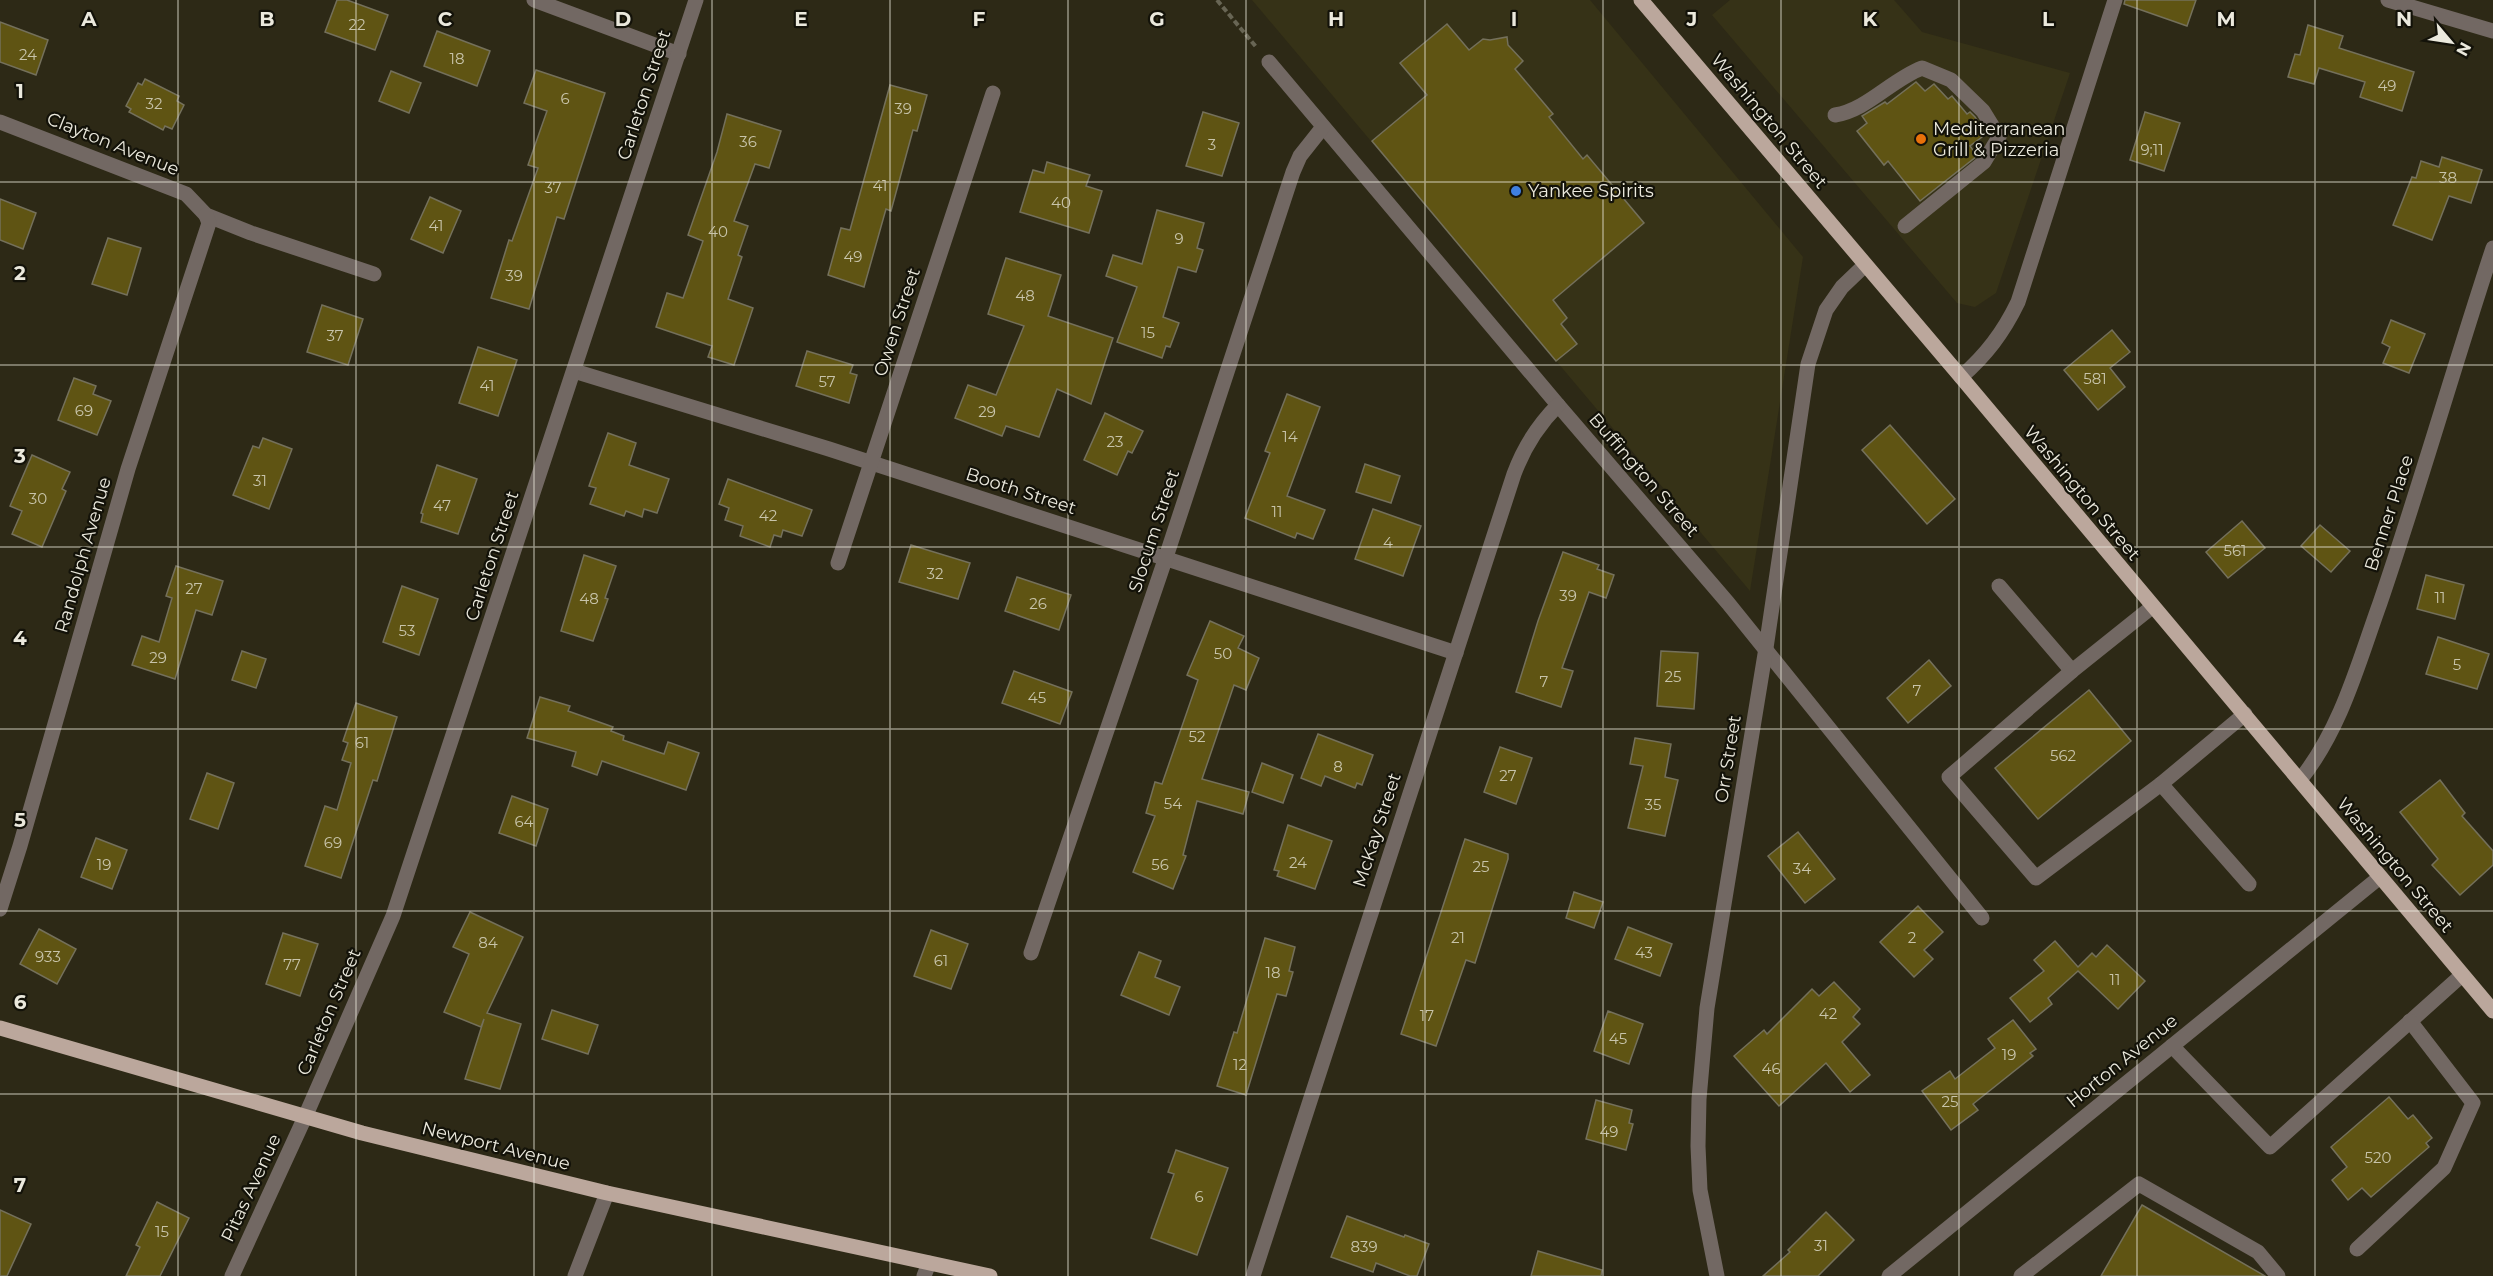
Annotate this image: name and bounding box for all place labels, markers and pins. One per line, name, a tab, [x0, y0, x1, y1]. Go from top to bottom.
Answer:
place label: Mediterranean Grill & Pizzeria	[1933, 118, 2066, 161]
marker: Mediterranean Grill & Pizzeria	[1914, 132, 1928, 146]
place label: Yankee Spirits	[1528, 180, 1654, 202]
marker: Yankee Spirits	[1509, 184, 1523, 198]

